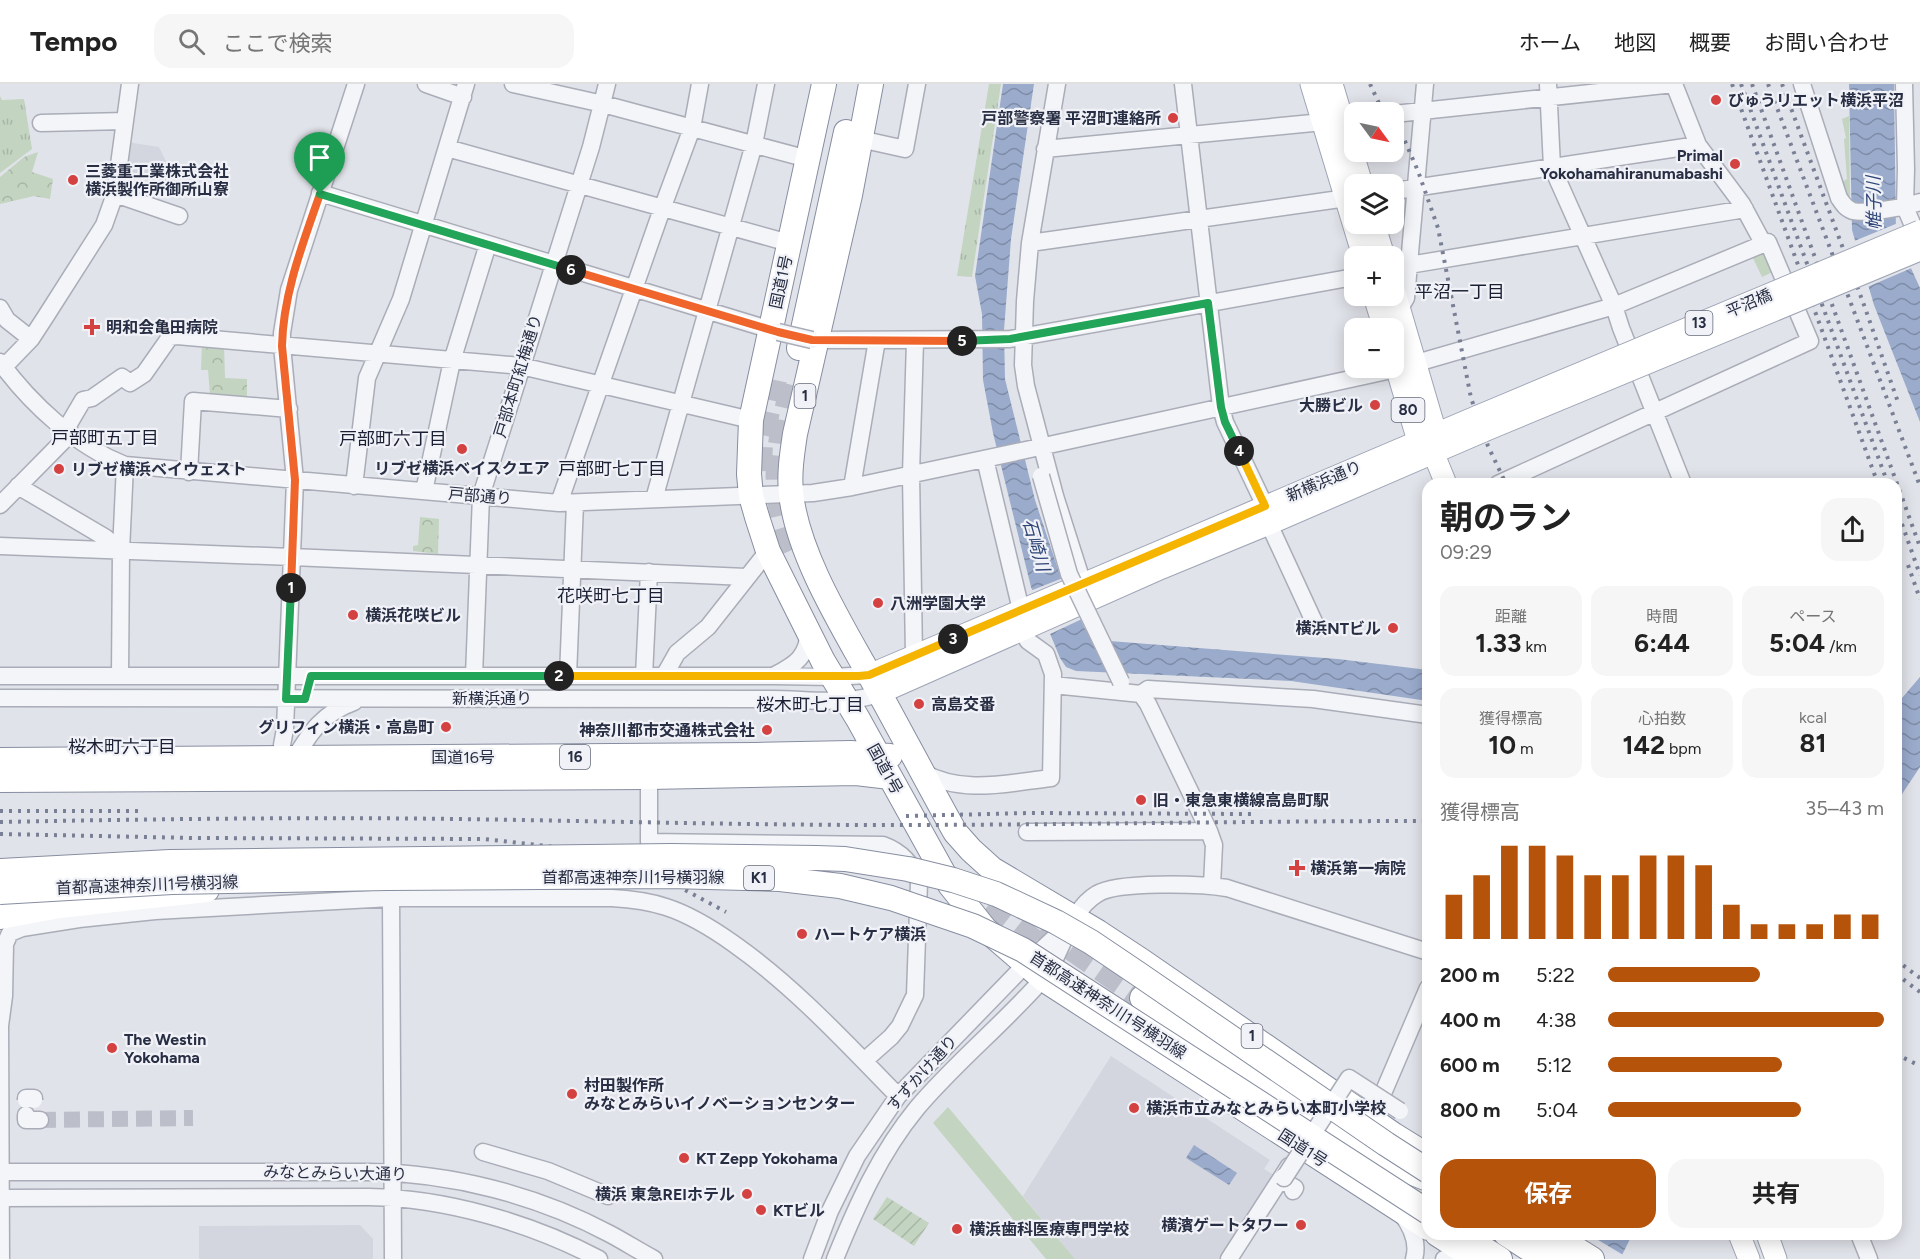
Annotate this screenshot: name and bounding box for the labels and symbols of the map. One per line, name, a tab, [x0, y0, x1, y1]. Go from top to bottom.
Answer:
place label: びゅうリエット横浜平沼	[1728, 91, 1904, 110]
marker: びゅうリエット横浜平沼	[1709, 93, 1723, 107]
north arrow	[1344, 102, 1404, 162]
place label: 戸部警察署 平沼町連絡所	[981, 109, 1161, 128]
marker: 戸部警察署 平沼町連絡所	[1166, 111, 1180, 125]
pin	[294, 132, 345, 194]
place label: Primal Yokohamahiranumabashi	[1540, 146, 1723, 183]
marker: Primal Yokohamahiranumabashi	[1728, 157, 1742, 171]
place label: 三菱重工業株式会社 横浜製作所御所山寮	[85, 162, 229, 199]
marker: 三菱重工業株式会社 横浜製作所御所山寮	[66, 173, 80, 187]
water label: 帷子川	[1862, 174, 1885, 230]
street label: 国道1号	[766, 253, 796, 311]
pin: 6	[556, 255, 586, 285]
district label: 平沼一丁目	[1415, 281, 1505, 303]
street label: 平沼橋	[1723, 285, 1775, 321]
road number: 13	[1686, 311, 1712, 335]
street label: 戸部本町紅梅通り	[490, 312, 546, 440]
marker: 明和会亀田病院	[83, 318, 101, 336]
place label: 明和会亀田病院	[106, 318, 218, 337]
pin: 5	[947, 326, 977, 356]
road number: 1	[794, 384, 816, 408]
place label: 大勝ビル	[1299, 396, 1363, 415]
marker: 大勝ビル	[1368, 398, 1382, 412]
road number: 80	[1392, 398, 1424, 422]
district label: 戸部町五丁目	[51, 427, 159, 449]
district label: 戸部町六丁目	[339, 428, 447, 450]
pin: 4	[1224, 436, 1254, 466]
marker: リブゼ横浜ベイスクエア	[455, 442, 469, 456]
street label: 新横浜通り	[1283, 457, 1365, 505]
district label: 戸部町七丁目	[558, 458, 666, 480]
place label: リブゼ横浜ベイスクエア	[374, 459, 550, 478]
place label: リブゼ横浜ベイウェスト	[71, 460, 247, 479]
marker: リブゼ横浜ベイウェスト	[52, 462, 66, 476]
street label: 戸部通り	[447, 484, 513, 508]
water label: 石崎川	[1018, 516, 1055, 576]
pin: 1	[276, 573, 306, 603]
district label: 花咲町七丁目	[557, 585, 665, 607]
place label: 八洲学園大学	[890, 594, 986, 613]
marker: 八洲学園大学	[871, 596, 885, 610]
place label: 横浜花咲ビル	[365, 606, 461, 625]
marker: 横浜花咲ビル	[346, 608, 360, 622]
place label: 横浜NTビル	[1295, 619, 1381, 638]
marker: 横浜NTビル	[1386, 621, 1400, 635]
pin: 3	[938, 624, 968, 654]
pin: 2	[544, 661, 574, 691]
street label: 新横浜通り	[452, 689, 532, 708]
district label: 桜木町七丁目	[756, 694, 864, 716]
place label: 高島交番	[931, 695, 995, 714]
marker: 高島交番	[912, 697, 926, 711]
place label: グリフィン横浜・高島町	[258, 718, 434, 737]
marker: グリフィン横浜・高島町	[439, 720, 453, 734]
place label: 神奈川都市交通株式会社	[579, 721, 755, 740]
marker: 神奈川都市交通株式会社	[760, 723, 774, 737]
district label: 桜木町六丁目	[68, 736, 176, 758]
street label: 国道1号	[863, 741, 907, 797]
road number: 16	[560, 745, 590, 769]
street label: 国道16号	[431, 748, 495, 767]
place label: 旧・東急東横線高島町駅	[1153, 791, 1329, 810]
marker: 旧・東急東横線高島町駅	[1134, 793, 1148, 807]
marker: 横浜第一病院	[1288, 859, 1306, 877]
place label: 横浜第一病院	[1310, 859, 1406, 878]
road number: K1	[744, 866, 774, 890]
street label: 首都高速神奈川1号横羽線	[542, 868, 724, 887]
street label: 首都高速神奈川1号横羽線	[55, 872, 239, 898]
place label: ハートケア横浜	[814, 925, 926, 944]
marker: ハートケア横浜	[795, 927, 809, 941]
street label: 首都高速神奈川1号横羽線	[1026, 947, 1190, 1063]
road number: 1	[1242, 1024, 1262, 1048]
place label: The Westin Yokohama	[124, 1030, 206, 1067]
street label: すずかけ通り	[883, 1031, 961, 1115]
marker: The Westin Yokohama	[105, 1041, 119, 1055]
place label: 村田製作所 みなとみらいイノベーションセンター	[584, 1076, 856, 1113]
marker: 村田製作所 みなとみらいイノベーションセンター	[565, 1087, 579, 1101]
place label: 横浜市立みなとみらい本町小学校	[1146, 1099, 1386, 1118]
marker: 横浜市立みなとみらい本町小学校	[1127, 1101, 1141, 1115]
street label: 国道1号	[1275, 1125, 1331, 1171]
place label: KT Zepp Yokohama	[696, 1149, 838, 1168]
marker: KT Zepp Yokohama	[677, 1151, 691, 1165]
street label: みなとみらい大通り	[263, 1162, 407, 1184]
place label: 横浜 東急REIホテル	[595, 1185, 735, 1204]
marker: 横浜 東急REIホテル	[740, 1187, 754, 1201]
place label: KTビル	[773, 1201, 825, 1220]
marker: KTビル	[754, 1203, 768, 1217]
place label: 横濱ゲートタワー	[1161, 1216, 1289, 1235]
marker: 横濱ゲートタワー	[1294, 1218, 1308, 1232]
place label: 横浜歯科医療専門学校	[969, 1220, 1129, 1239]
marker: 横浜歯科医療専門学校	[950, 1222, 964, 1236]

